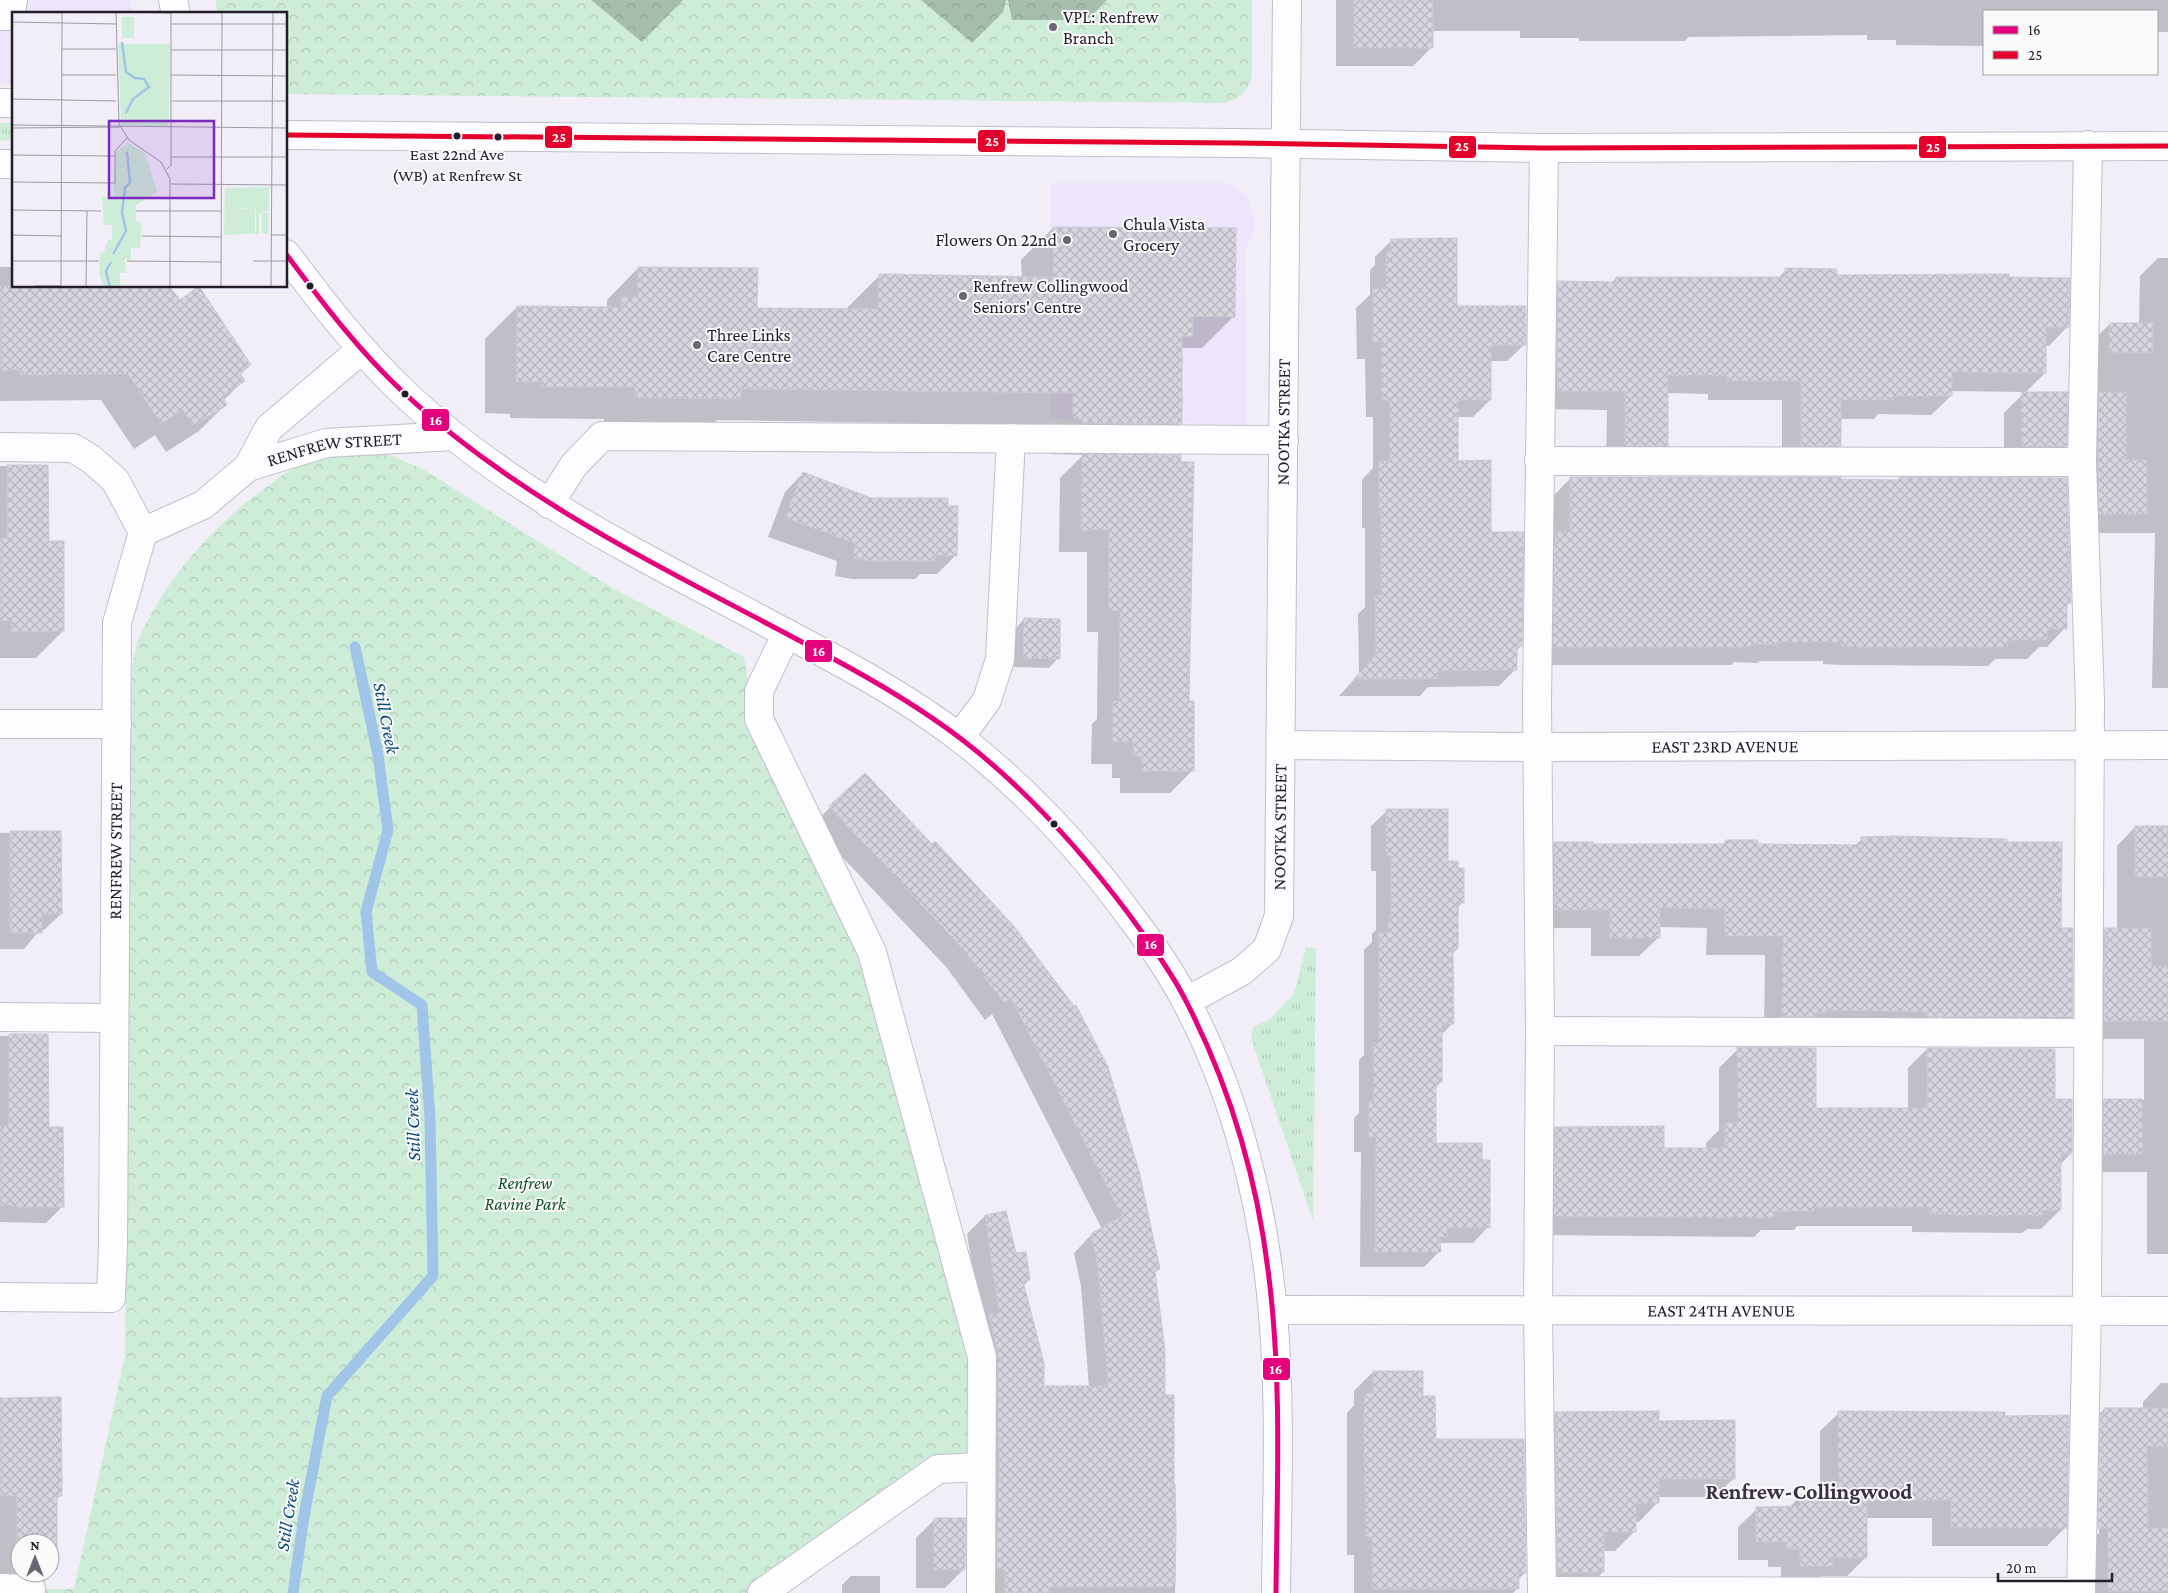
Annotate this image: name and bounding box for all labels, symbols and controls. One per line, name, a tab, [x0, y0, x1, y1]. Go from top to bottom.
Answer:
place label: VPL: Renfrew Branch	[1063, 7, 1159, 48]
legend	[1983, 10, 2158, 75]
inset map	[12, 12, 288, 288]
marker: VPL: Renfrew Branch	[1047, 21, 1059, 33]
text: 16	[2028, 22, 2041, 38]
text: 25	[2028, 47, 2042, 63]
line badge: 25	[544, 125, 573, 149]
text: 25	[552, 129, 566, 145]
line badge: 25	[977, 129, 1006, 153]
marker: East 22nd Ave (WB) at Renfrew St	[452, 131, 462, 141]
unlabelled marker	[493, 132, 503, 142]
text: 25	[985, 133, 999, 149]
line badge: 25	[1448, 135, 1477, 159]
line badge: 25	[1918, 135, 1947, 159]
text: 25	[1455, 138, 1469, 154]
text: 25	[1926, 139, 1940, 155]
place label: East 22nd Ave (WB) at Renfrew St	[392, 145, 522, 185]
place label: Chula Vista Grocery	[1123, 214, 1205, 255]
marker: Chula Vista Grocery	[1107, 228, 1119, 240]
place label: Flowers On 22nd	[935, 230, 1058, 250]
marker: Flowers On 22nd	[1061, 234, 1073, 246]
place label: Renfrew Collingwood Seniors' Centre	[973, 276, 1129, 317]
unlabelled marker	[305, 281, 315, 291]
marker: Renfrew Collingwood Seniors' Centre	[957, 290, 969, 302]
place label: Three Links Care Centre	[707, 325, 791, 366]
marker: Three Links Care Centre	[691, 339, 703, 351]
street label: NOOTKA STREET	[1273, 358, 1294, 486]
unlabelled marker	[400, 389, 410, 399]
line badge: 16	[421, 408, 450, 432]
text: 16	[430, 412, 442, 428]
street label: RENFREW STREET	[264, 429, 403, 471]
line badge: 16	[804, 639, 833, 663]
text: 16	[813, 643, 825, 659]
water label: Still Creek	[369, 680, 404, 756]
street label: EAST 23RD AVENUE	[1651, 736, 1799, 757]
street label: NOOTKA STREET	[1269, 763, 1290, 890]
street label: RENFREW STREET	[105, 782, 126, 920]
unlabelled marker	[1049, 819, 1059, 829]
line badge: 16	[1136, 933, 1165, 957]
text: 16	[1145, 936, 1157, 952]
water label: Still Creek	[401, 1088, 424, 1162]
park label: Renfrew Ravine Park	[484, 1173, 567, 1214]
street label: EAST 24TH AVENUE	[1647, 1300, 1795, 1321]
line badge: 16	[1262, 1357, 1291, 1381]
text: 16	[1270, 1361, 1282, 1377]
water label: Still Creek	[271, 1477, 304, 1553]
district label: Renfrew-Collingwood	[1706, 1479, 1912, 1504]
north arrow	[10, 1533, 60, 1583]
text: N	[30, 1537, 40, 1553]
scale bar	[1998, 1550, 2112, 1582]
text: 20 m	[2006, 1560, 2037, 1576]

